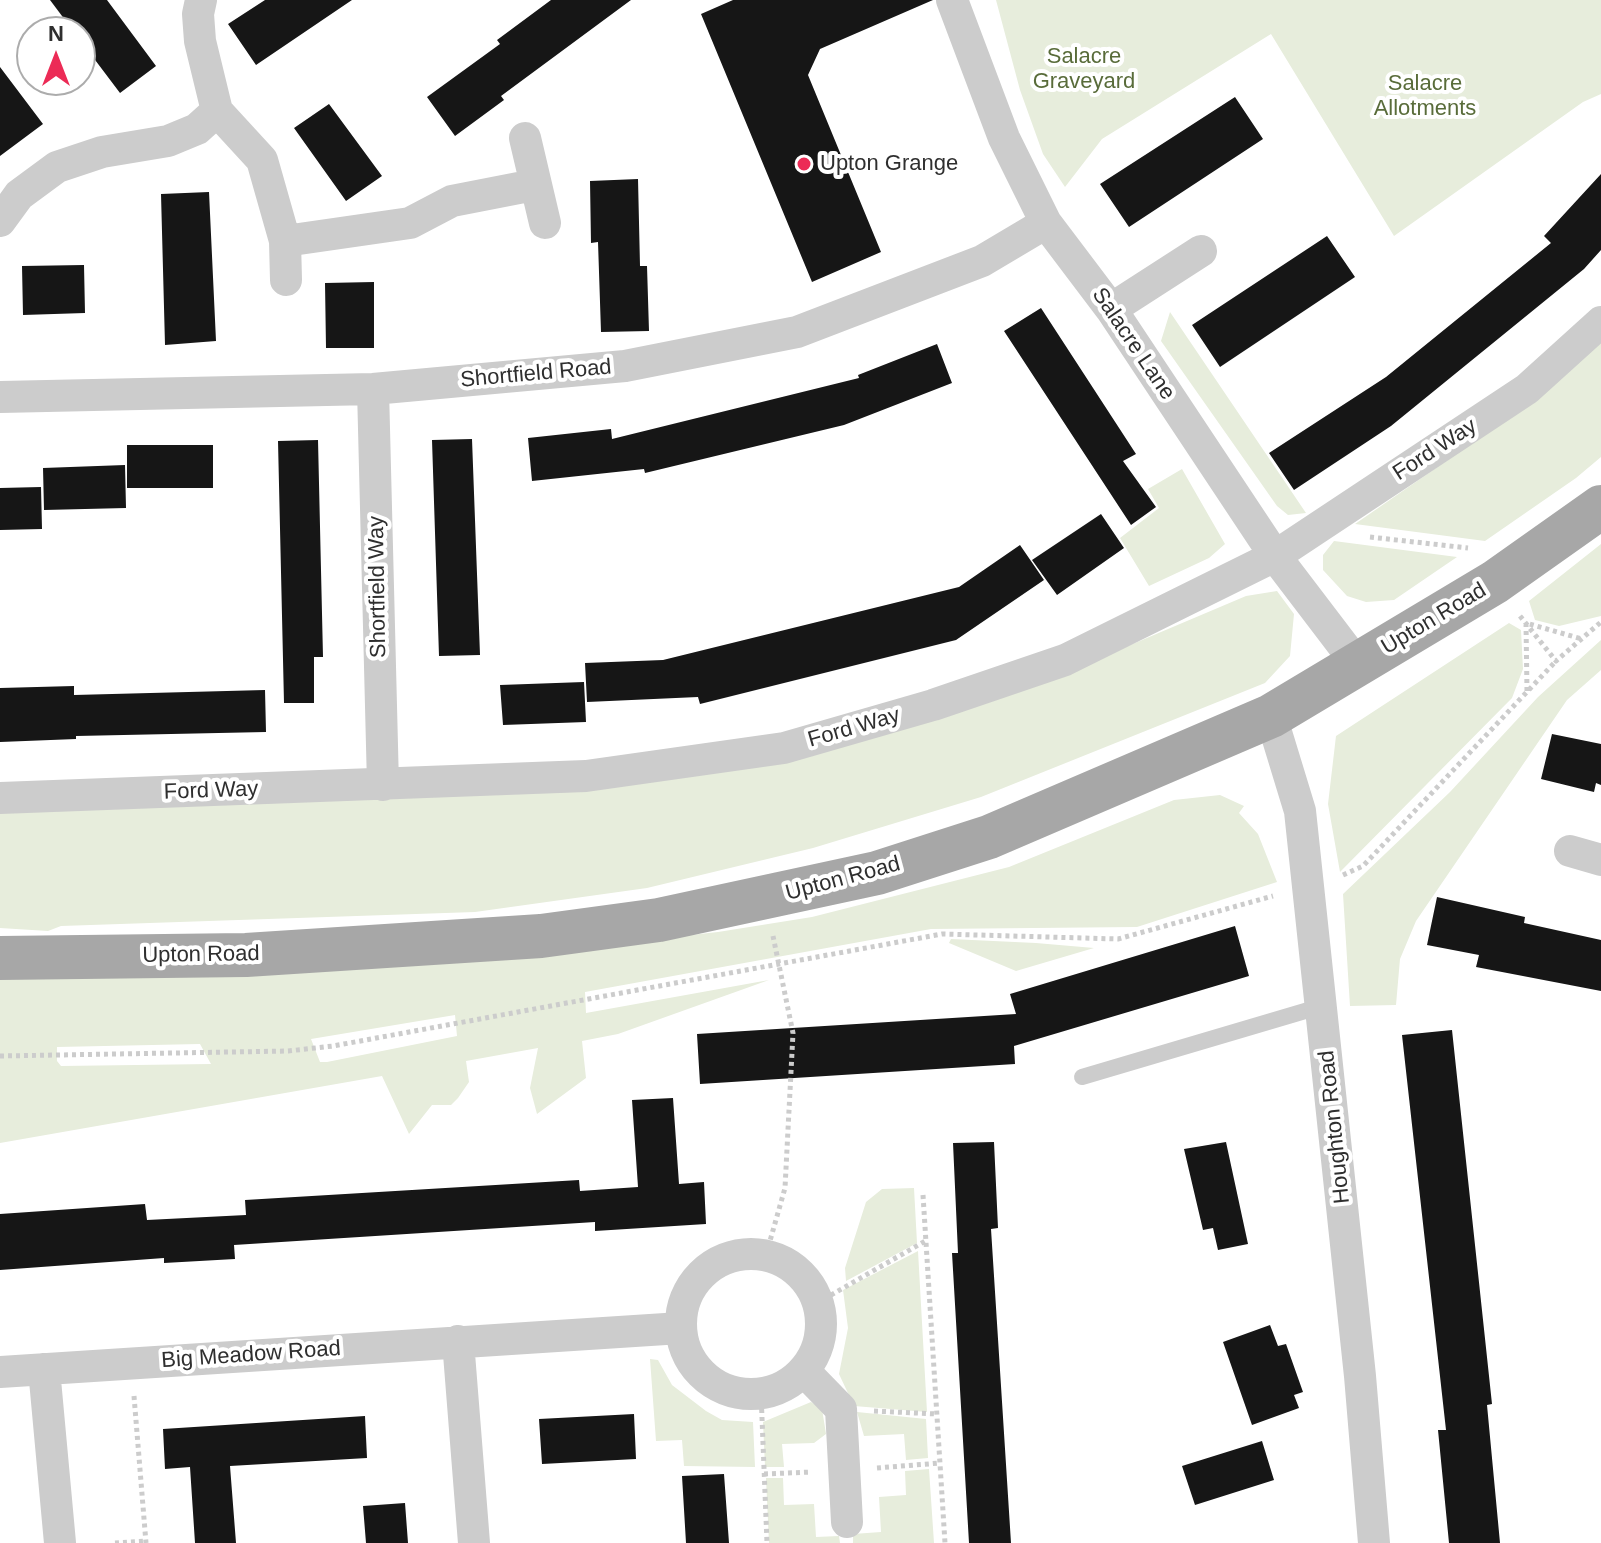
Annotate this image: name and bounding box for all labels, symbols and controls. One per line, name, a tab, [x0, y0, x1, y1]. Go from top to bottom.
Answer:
north arrow	[16, 16, 96, 96]
text: N	[48, 21, 64, 46]
park label: Salacre Graveyard	[1033, 44, 1135, 96]
park label: Salacre Allotments	[1374, 71, 1476, 122]
place label: Upton Grange	[820, 151, 958, 177]
marker: Upton Grange	[795, 155, 813, 173]
street label: Salacre Lane	[1086, 283, 1180, 405]
street label: Shortfield Road	[459, 354, 613, 394]
street label: Ford Way	[1388, 413, 1482, 487]
street label: Shortfield Way	[364, 516, 392, 658]
street label: Upton Road	[1377, 577, 1491, 661]
street label: Ford Way	[805, 702, 903, 754]
street label: Ford Way	[163, 776, 259, 806]
street label: Upton Road	[783, 851, 903, 907]
street label: Upton Road	[142, 941, 260, 969]
street label: Houghton Road	[1314, 1049, 1356, 1205]
street label: Big Meadow Road	[160, 1336, 342, 1374]

